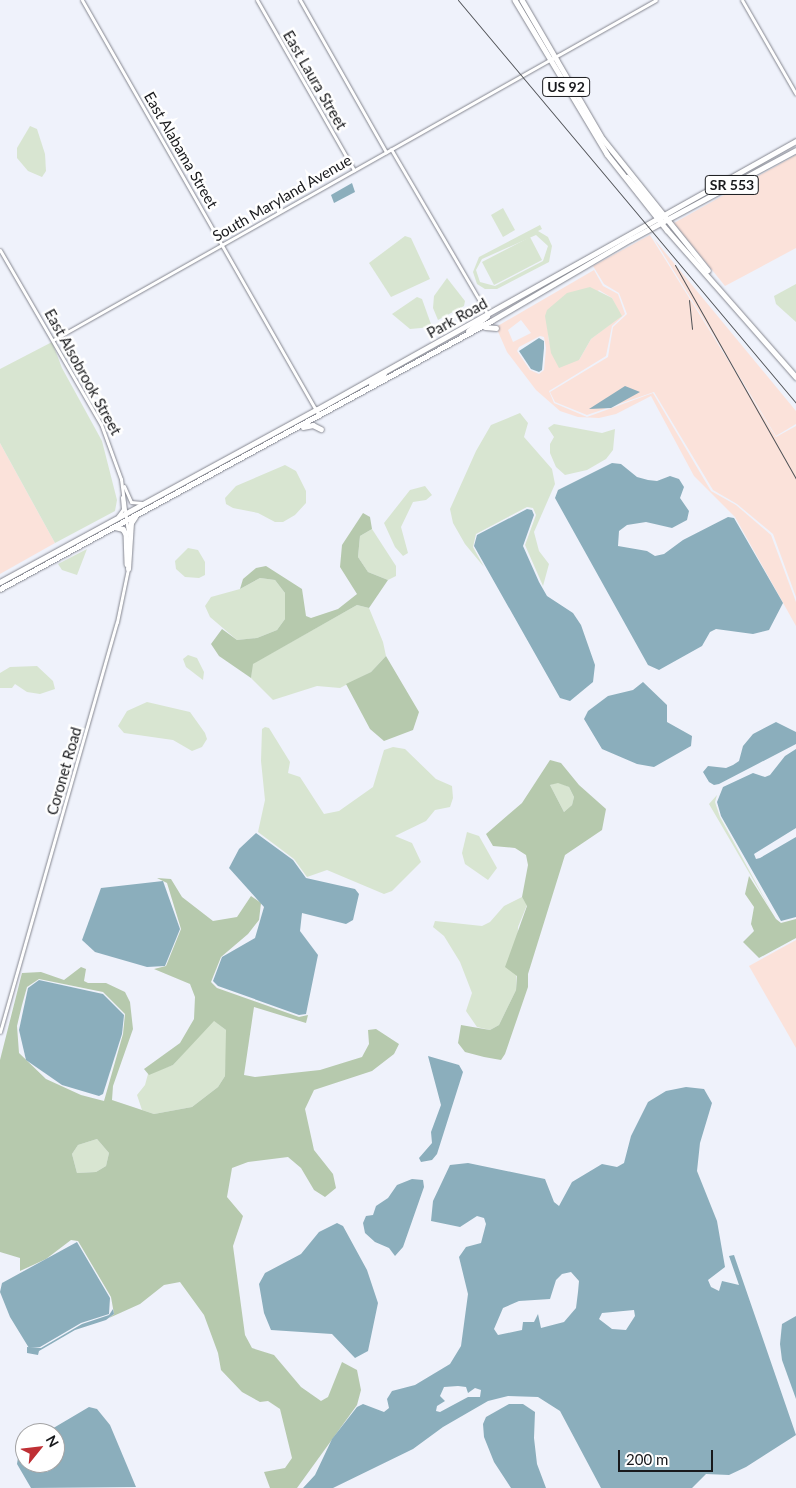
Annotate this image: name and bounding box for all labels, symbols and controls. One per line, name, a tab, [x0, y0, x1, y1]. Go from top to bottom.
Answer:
street label: East Laura Street	[279, 27, 351, 133]
road number: US 92	[541, 75, 591, 98]
street label: East Alabama Street	[140, 88, 222, 212]
street label: South Maryland Avenue	[209, 151, 355, 245]
road number: SR 553	[704, 174, 760, 196]
street label: Park Road	[424, 294, 490, 342]
street label: East Alsobrook Street	[41, 306, 125, 438]
street label: Coronet Road	[43, 725, 85, 817]
north arrow	[15, 1423, 65, 1473]
text: N	[43, 1432, 63, 1450]
scale bar	[621, 1440, 716, 1472]
text: 200 m	[626, 1450, 668, 1468]

